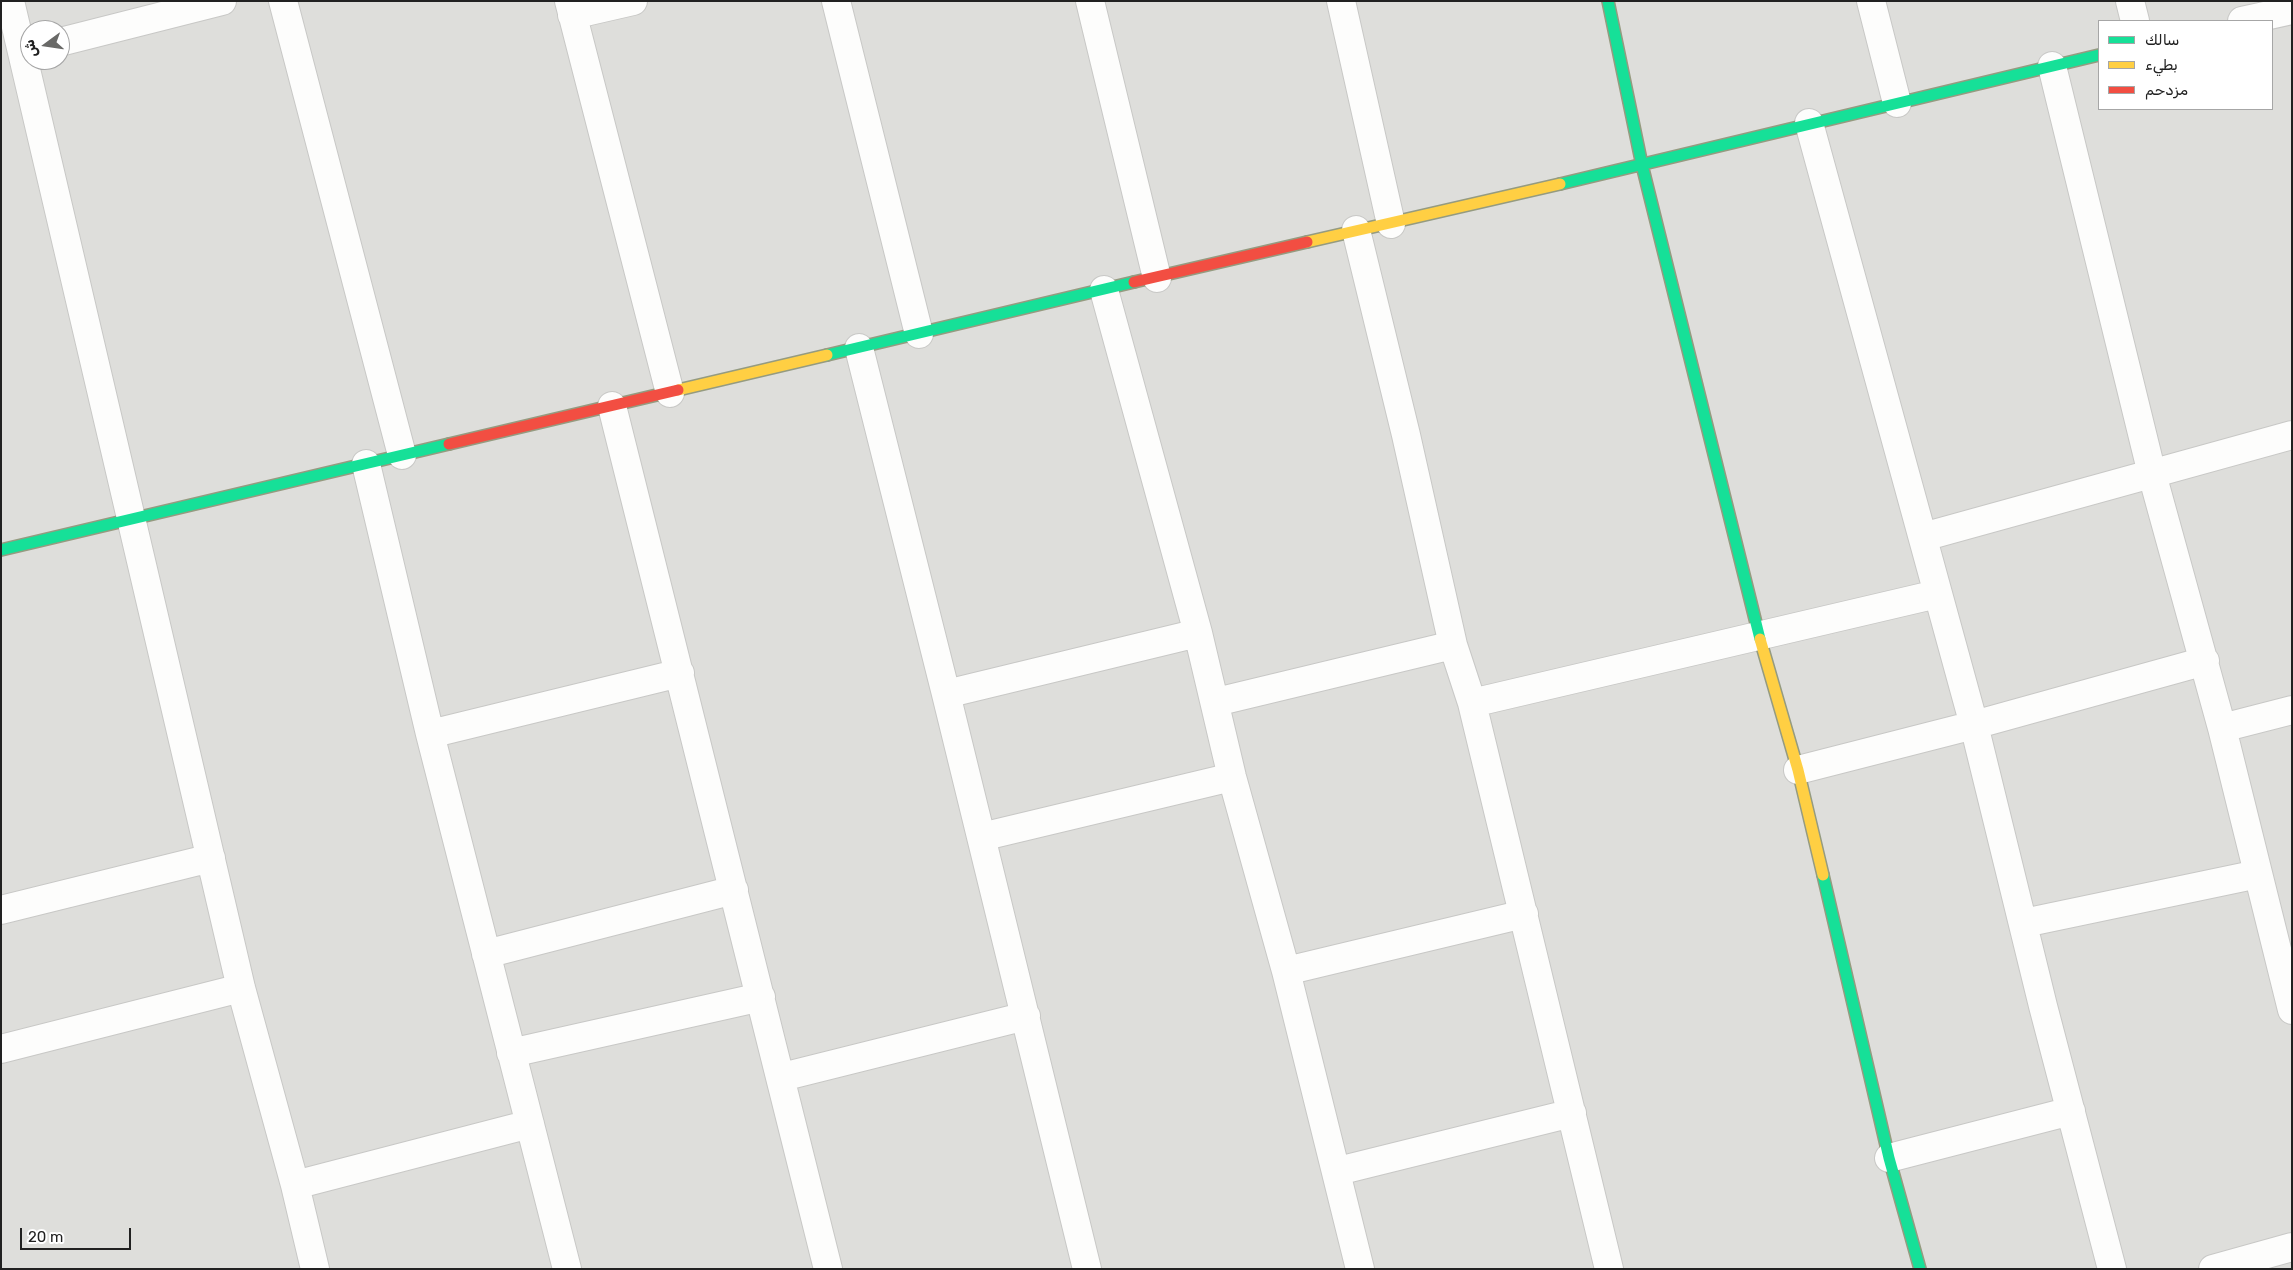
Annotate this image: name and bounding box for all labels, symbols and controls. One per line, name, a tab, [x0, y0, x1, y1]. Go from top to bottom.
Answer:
north arrow	[20, 20, 70, 70]
legend	[2098, 20, 2273, 110]
text: سالك	[2145, 31, 2180, 49]
text: ش	[21, 38, 41, 59]
text: بطيء	[2145, 56, 2178, 74]
text: مزدحم	[2145, 81, 2188, 99]
scale bar	[22, 1218, 134, 1250]
text: 20 m	[28, 1228, 63, 1246]

